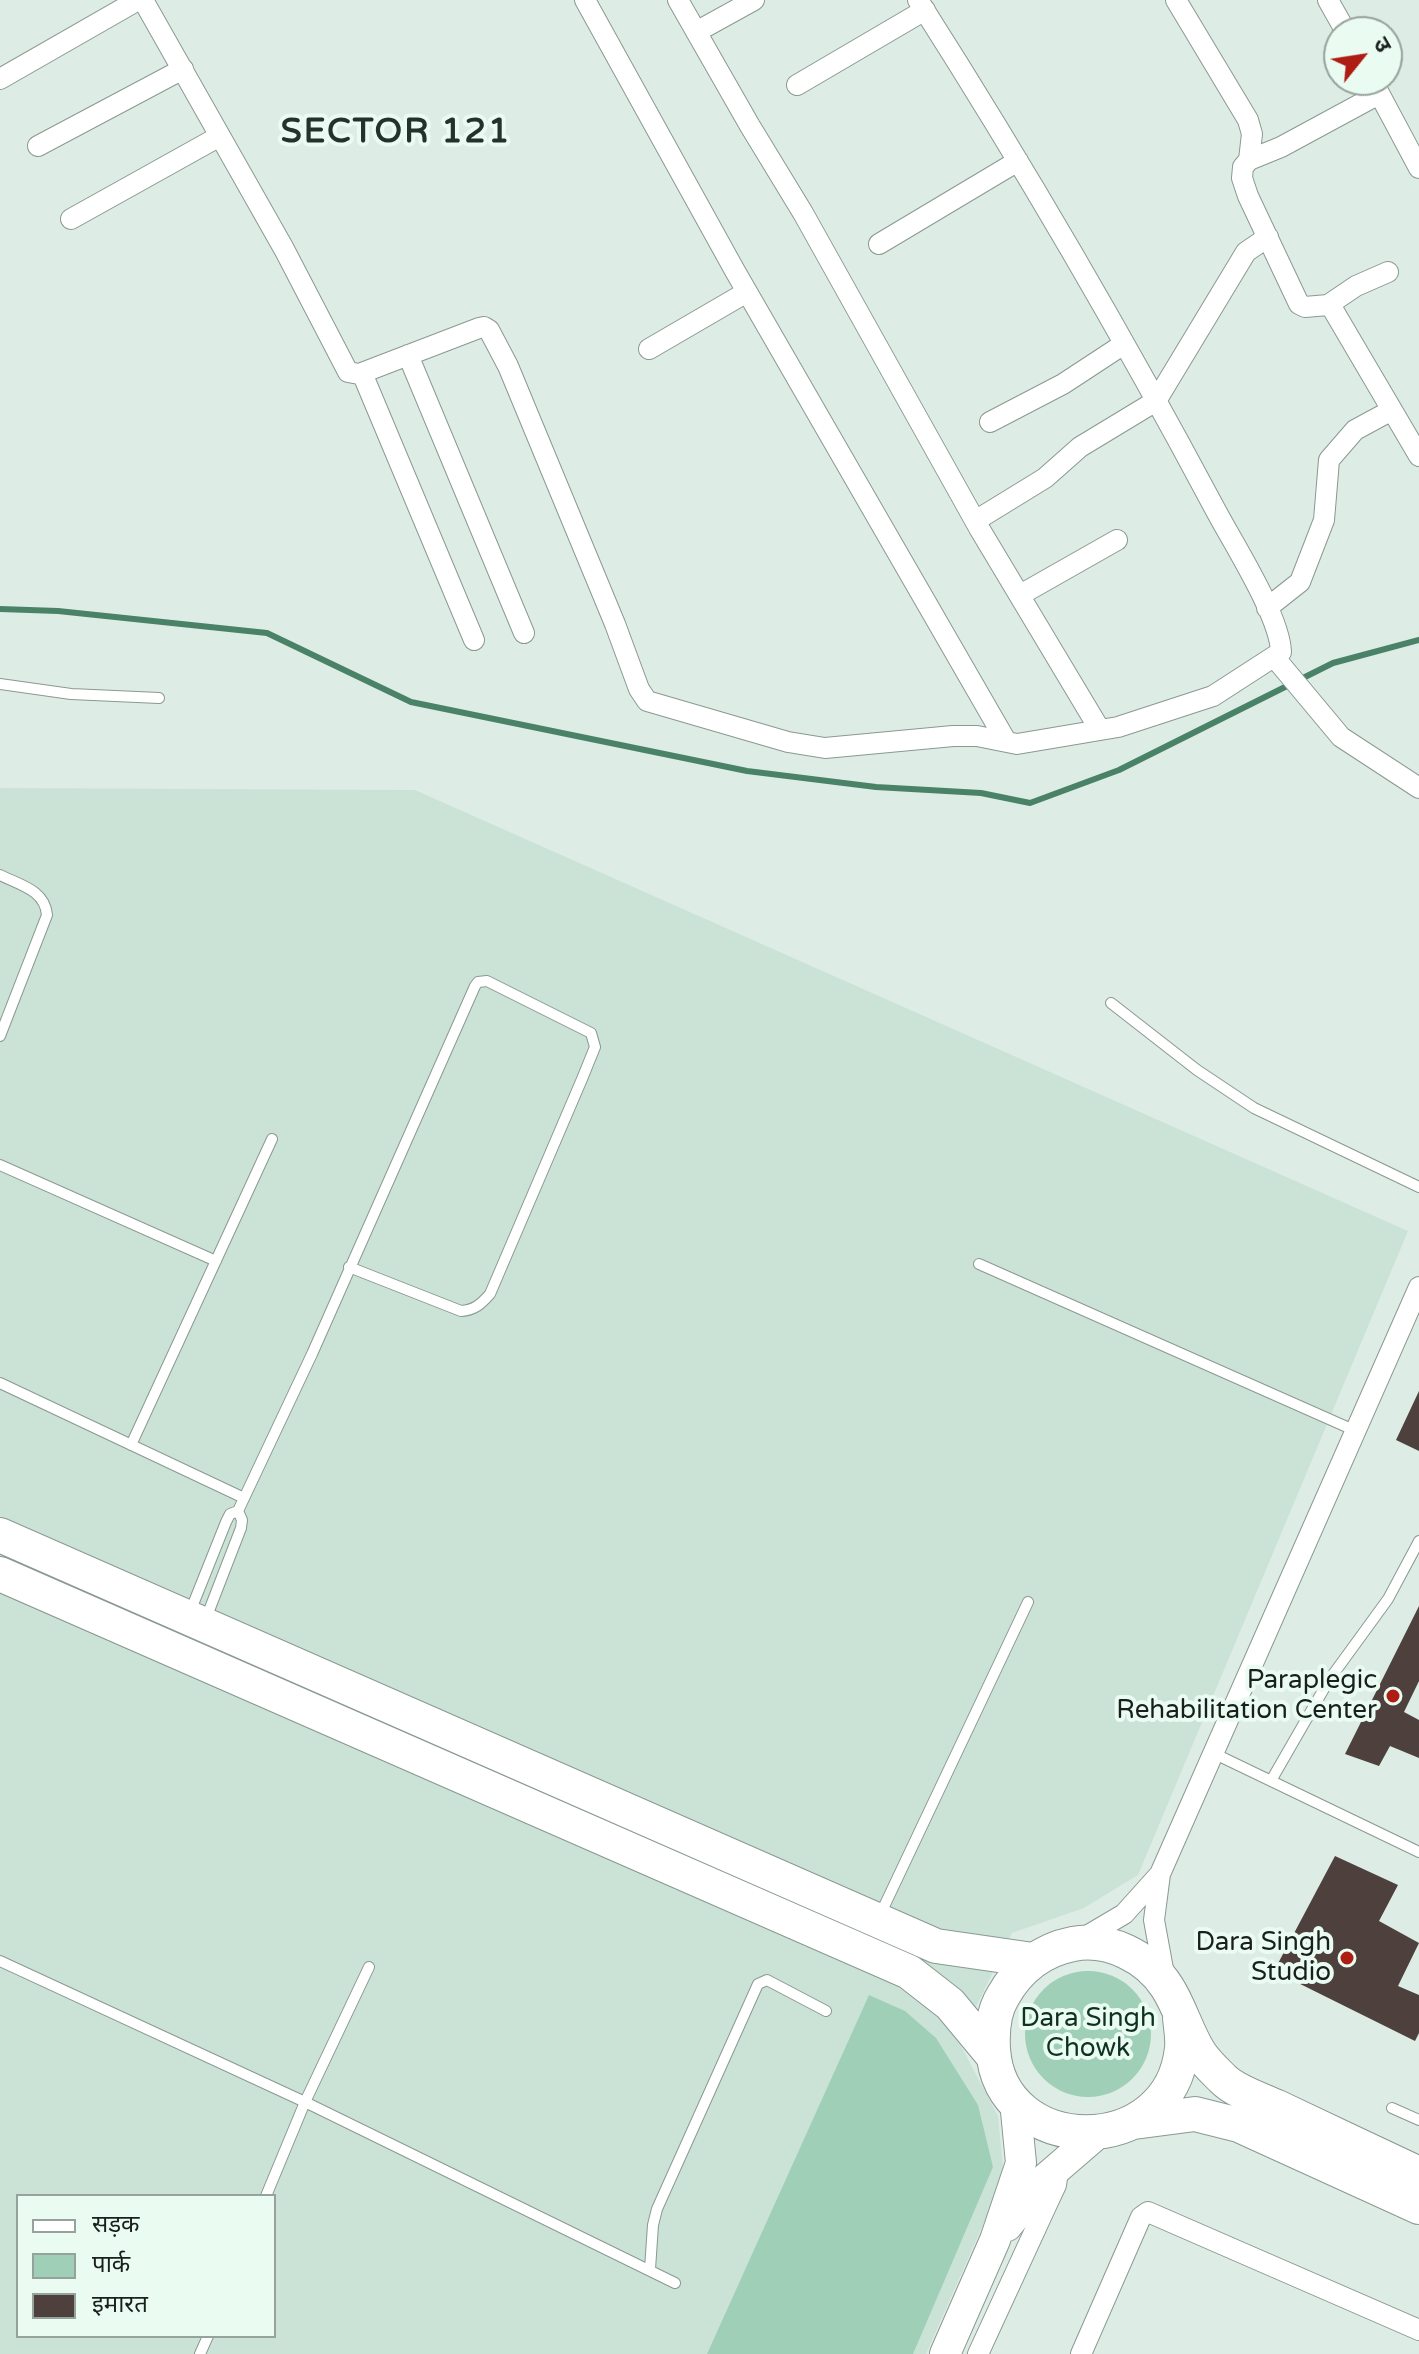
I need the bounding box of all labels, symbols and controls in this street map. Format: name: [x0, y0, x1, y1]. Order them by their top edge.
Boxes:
north arrow: [1323, 16, 1403, 96]
text: उ: [1368, 33, 1397, 57]
district label: SECTOR 121: [281, 113, 511, 153]
place label: Paraplegic Rehabilitation Center: [1116, 1665, 1377, 1726]
marker: Paraplegic Rehabilitation Center: [1384, 1687, 1402, 1705]
place label: Dara Singh Studio: [1195, 1927, 1331, 1988]
marker: Dara Singh Studio: [1338, 1949, 1356, 1967]
park label: Dara Singh Chowk: [1020, 2003, 1156, 2064]
legend: [16, 2194, 276, 2338]
text: सड़क: [92, 2210, 140, 2239]
text: पार्क: [92, 2250, 130, 2279]
text: इमारत: [92, 2290, 148, 2319]

